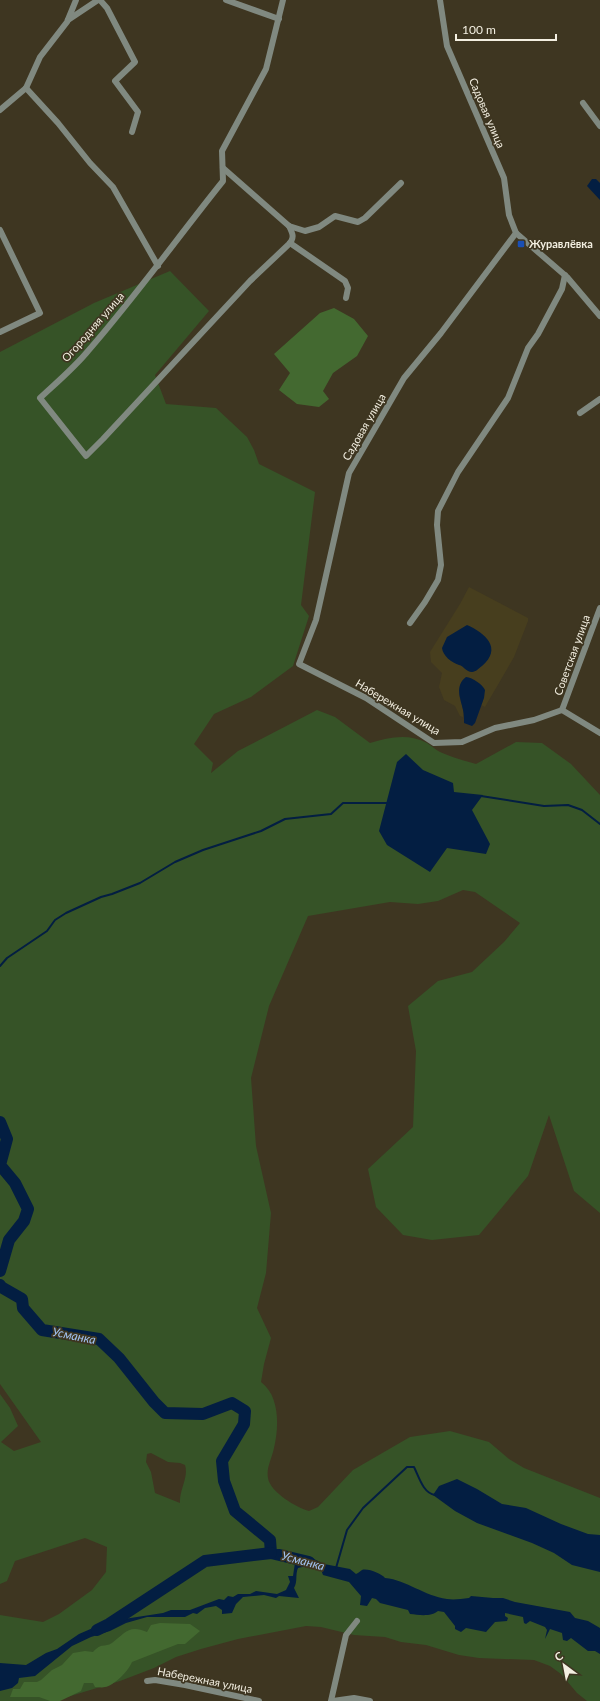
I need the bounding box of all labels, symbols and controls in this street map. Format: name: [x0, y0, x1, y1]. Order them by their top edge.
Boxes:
scale bar: [456, 16, 556, 42]
text: 100 m: [462, 22, 496, 37]
street label: Садовая улица: [467, 76, 508, 150]
place label: Журавлёвка: [529, 237, 593, 250]
marker: Журавлёвка: [516, 239, 526, 249]
street label: Огородняя улица: [59, 289, 126, 364]
street label: Садовая улица: [339, 391, 388, 462]
street label: Советская улица: [551, 613, 592, 697]
street label: Набережная улица: [354, 676, 443, 737]
water label: Усманка: [51, 1324, 97, 1347]
water label: Усманка: [280, 1548, 326, 1573]
north arrow: [544, 1645, 584, 1685]
text: С: [552, 1648, 566, 1664]
street label: Набережная улица: [156, 1664, 254, 1695]

